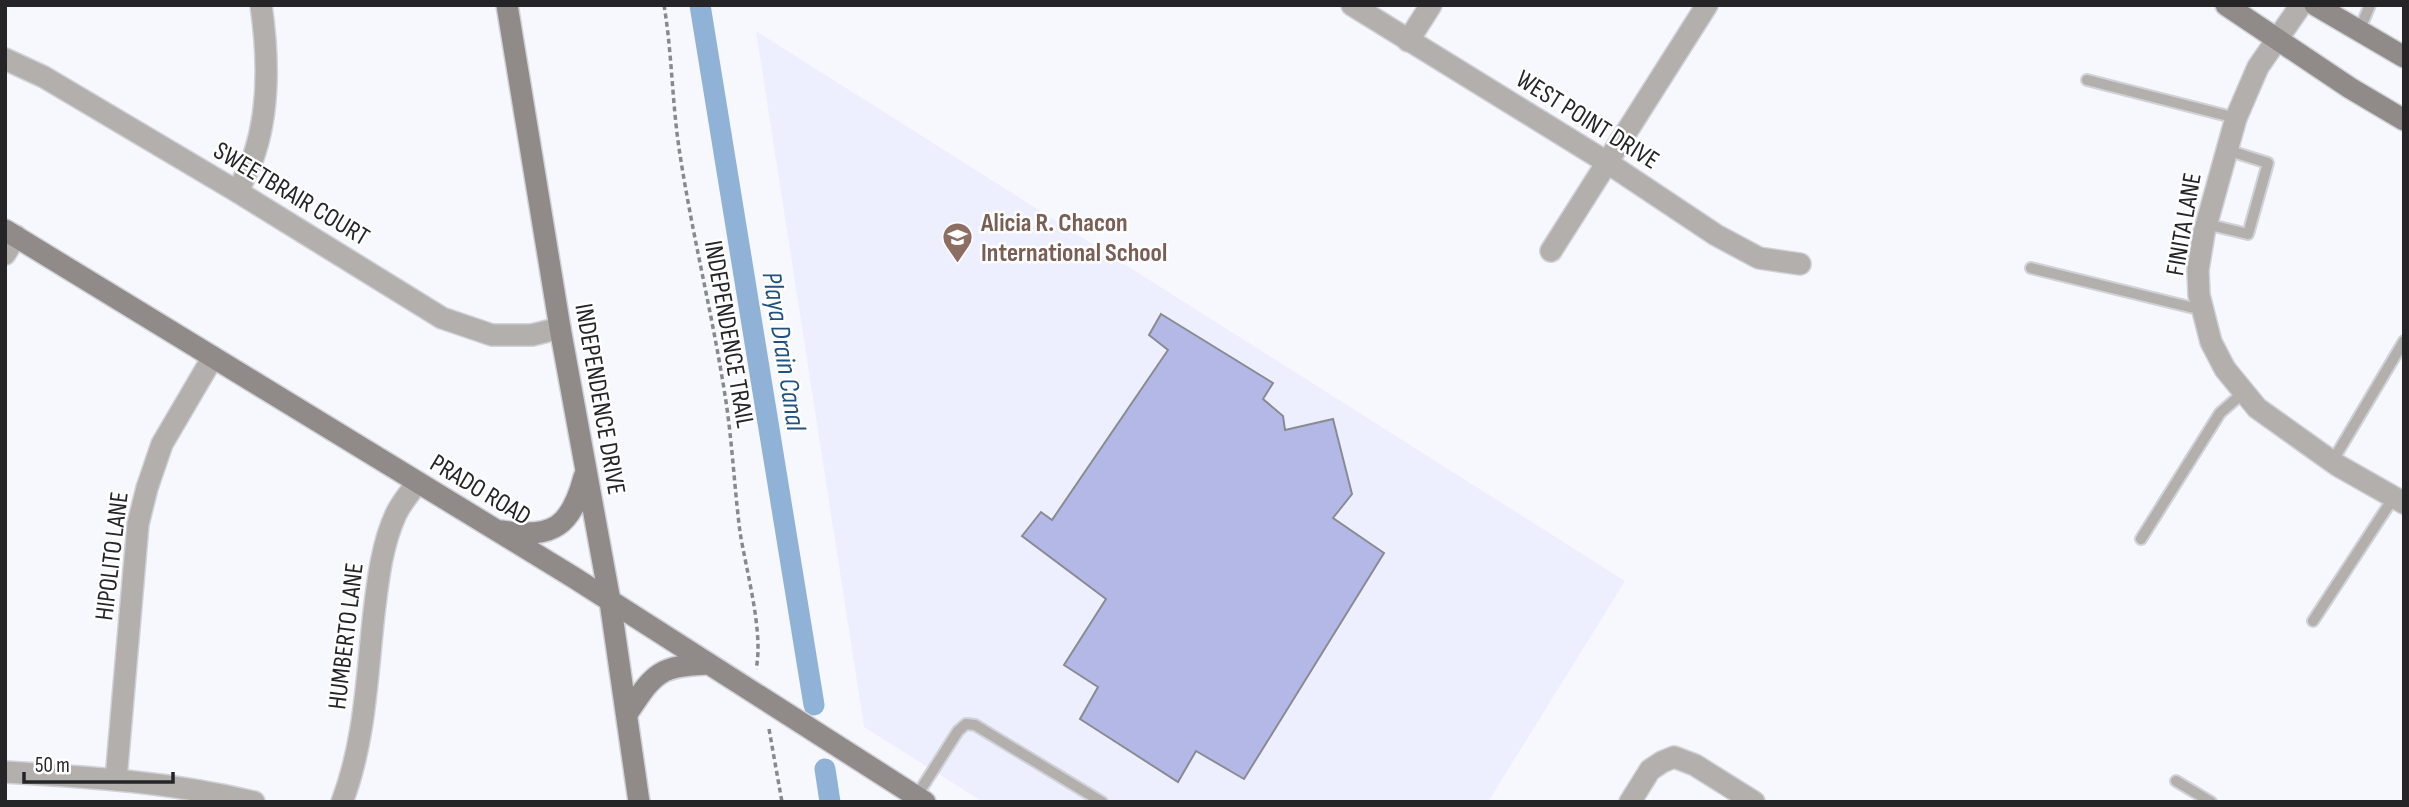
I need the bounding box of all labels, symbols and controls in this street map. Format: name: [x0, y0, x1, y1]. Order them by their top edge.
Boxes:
street label: WEST POINT DRIVE: [1510, 64, 1664, 177]
street label: SWEETBRAIR COURT: [208, 136, 375, 253]
street label: FINITA LANE: [2160, 170, 2209, 278]
place label: Alicia R. Chacon International School: [980, 208, 1167, 269]
school or university icon: Alicia R. Chacon International School: [941, 220, 975, 264]
street label: INDEPENDENCE TRAIL: [697, 238, 760, 431]
water label: Playa Drain Canal: [755, 270, 812, 434]
street label: INDEPENDENCE DRIVE: [567, 301, 632, 497]
street label: PRADO ROAD: [424, 448, 536, 532]
street label: HIPOLITO LANE: [89, 490, 136, 622]
street label: HUMBERTO LANE: [322, 561, 371, 711]
scale bar: [24, 740, 173, 784]
text: 50 m: [35, 753, 70, 778]

